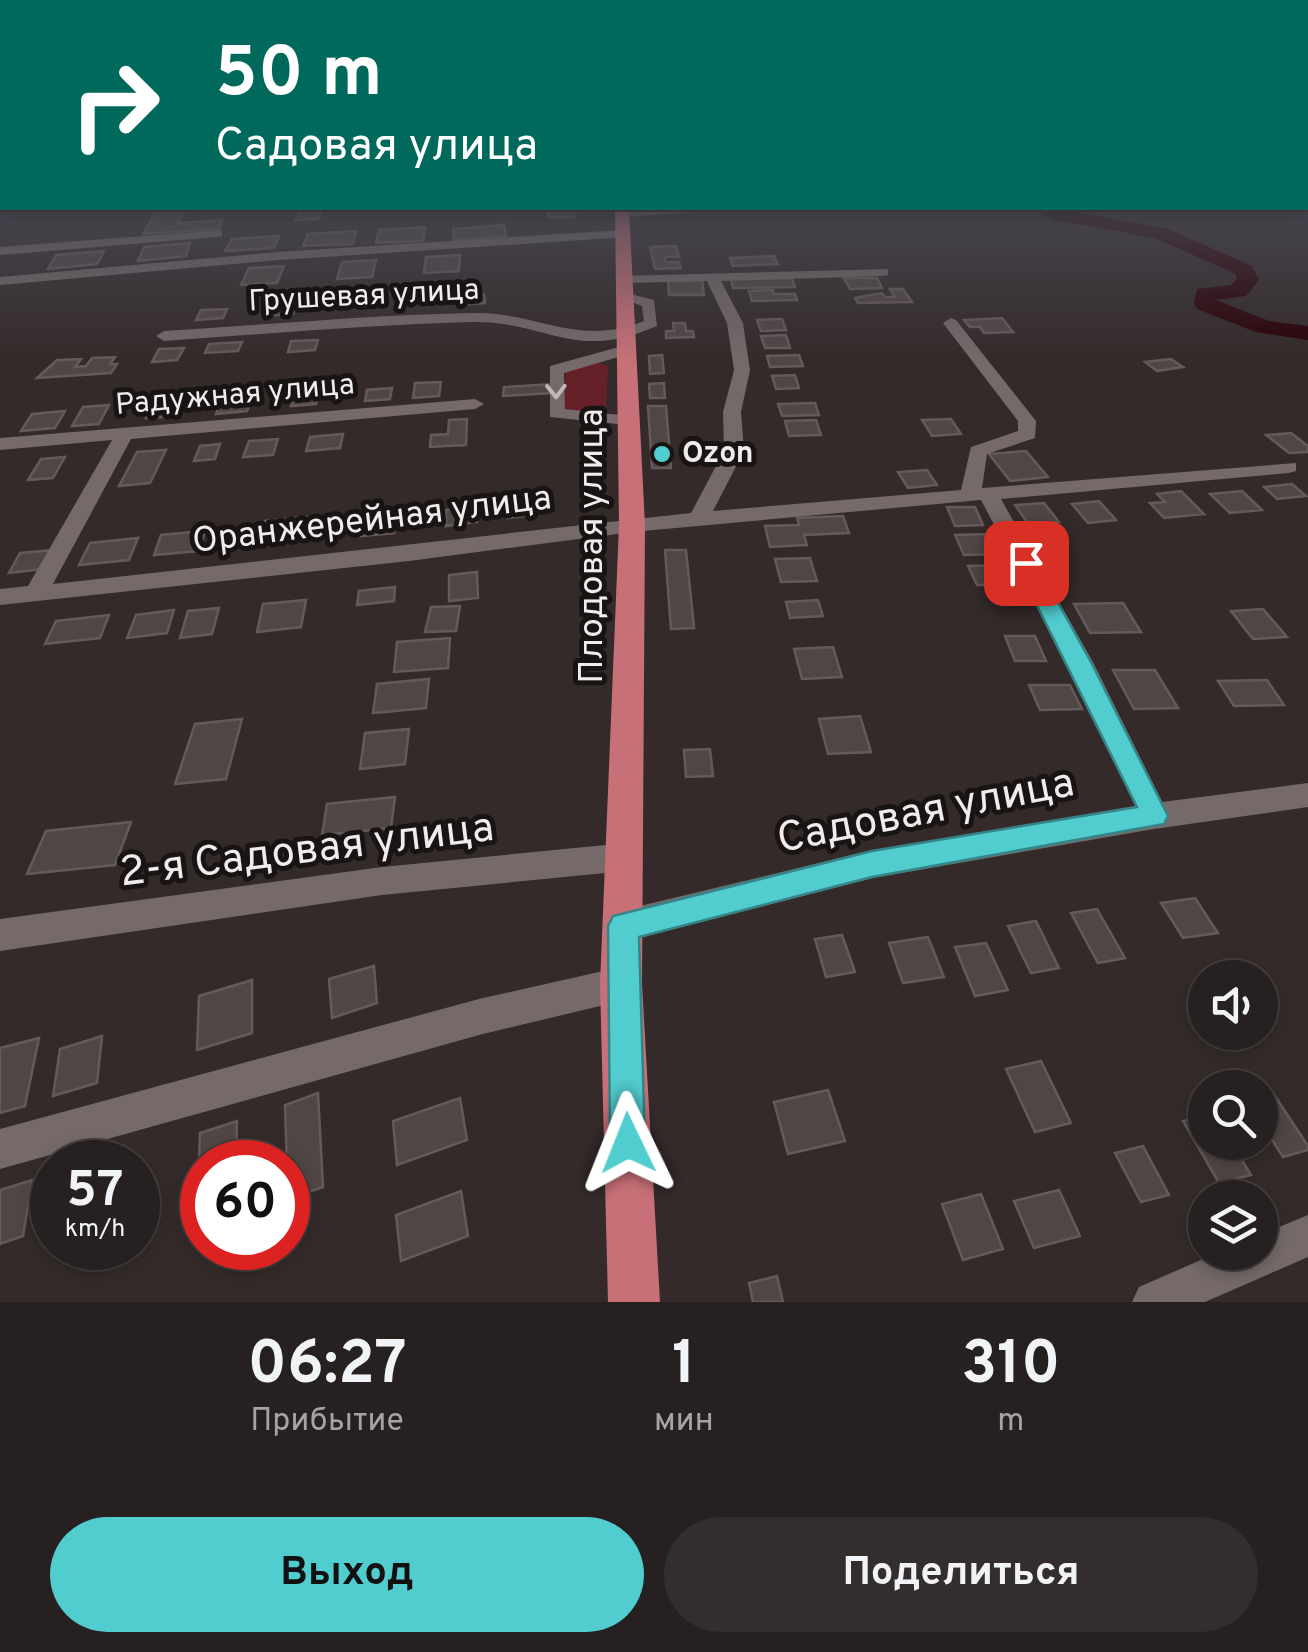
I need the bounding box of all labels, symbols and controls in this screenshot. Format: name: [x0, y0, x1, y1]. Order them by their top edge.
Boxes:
text: 50 m: [215, 32, 382, 121]
icon: right: [50, 40, 180, 170]
text: Садовая улица: [215, 119, 538, 176]
street label: Грушевая улица: [248, 272, 480, 322]
street label: Радужная улица: [114, 367, 356, 425]
one-way arrow: [545, 384, 567, 400]
street label: Плодовая улица: [571, 408, 615, 684]
place label: Ozon: [682, 436, 754, 473]
marker: Ozon: [651, 443, 673, 465]
street label: Оранжерейная улица: [190, 477, 554, 565]
pin: [984, 521, 1069, 606]
icon: arrive: [999, 536, 1054, 591]
street label: Садовая улица: [773, 758, 1079, 868]
street label: 2-я Садовая улица: [117, 803, 497, 901]
map controls: [1188, 960, 1278, 1270]
button: sound: [1188, 960, 1278, 1050]
button: search: [1188, 1070, 1278, 1160]
position arrow: [576, 1091, 680, 1195]
speed limit sign: 60: [180, 1140, 310, 1270]
text: 57: [66, 1161, 124, 1224]
button: layers: [1188, 1180, 1278, 1270]
text: km/h: [65, 1214, 125, 1246]
text: 06:27: [247, 1329, 407, 1405]
text: 1: [672, 1329, 696, 1405]
text: 310: [961, 1329, 1061, 1405]
text: Прибытие: [250, 1402, 404, 1442]
text: мин: [654, 1402, 714, 1442]
text: m: [997, 1402, 1024, 1442]
button: Выход: [50, 1517, 644, 1632]
button: Поделиться: [664, 1517, 1258, 1632]

